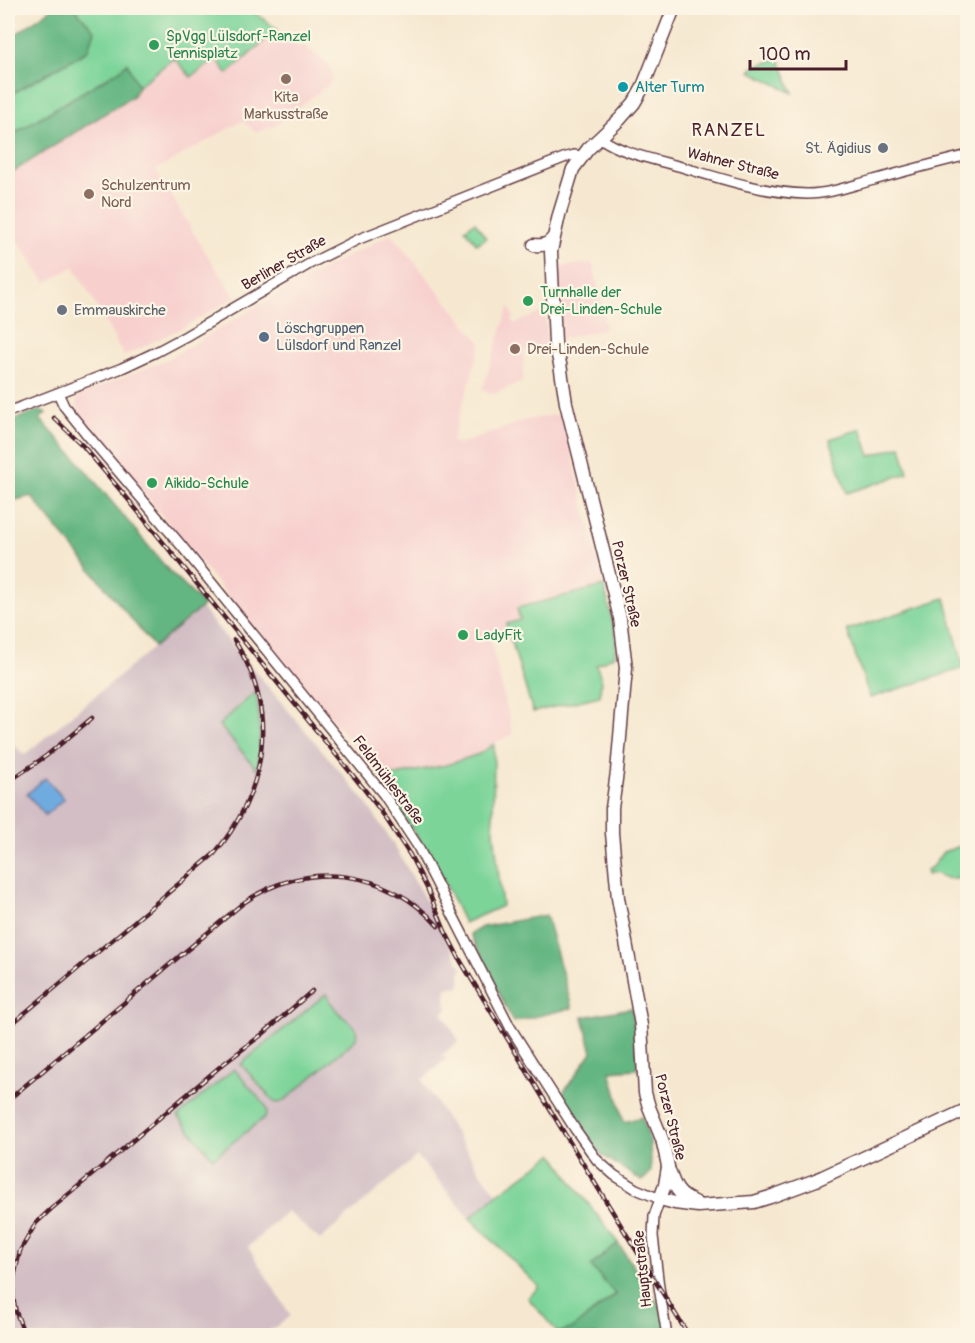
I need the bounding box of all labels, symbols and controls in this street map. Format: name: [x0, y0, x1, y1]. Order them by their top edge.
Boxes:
place label: SpVgg Lülsdorf-Ranzel Tennisplatz: [166, 27, 311, 63]
scale bar: [750, 33, 846, 71]
marker: SpVgg Lülsdorf-Ranzel Tennisplatz: [147, 38, 161, 52]
text: 100 m: [759, 43, 811, 66]
marker: Kita Markusstraße: [279, 72, 293, 86]
place label: Alter Turm: [635, 78, 704, 97]
marker: Alter Turm: [616, 80, 630, 94]
place label: Kita Markusstraße: [244, 88, 329, 124]
district label: RANZEL: [691, 119, 767, 142]
place label: St. Ägidius: [805, 139, 871, 158]
marker: St. Ägidius: [876, 141, 890, 155]
street label: Wahner Straße: [685, 143, 781, 185]
place label: Schulzentrum Nord: [101, 176, 191, 212]
marker: Schulzentrum Nord: [82, 187, 96, 201]
street label: Berliner Straße: [238, 231, 330, 295]
place label: Turnhalle der Drei-Linden-Schule: [540, 283, 662, 319]
marker: Turnhalle der Drei-Linden-Schule: [521, 294, 535, 308]
place label: Emmauskirche: [74, 301, 166, 320]
marker: Emmauskirche: [55, 303, 69, 317]
place label: Löschgruppen Lülsdorf und Ranzel: [276, 319, 401, 355]
marker: Löschgruppen Lülsdorf und Ranzel: [257, 330, 271, 344]
place label: Drei-Linden-Schule: [527, 340, 649, 359]
marker: Drei-Linden-Schule: [508, 342, 522, 356]
place label: Aikido-Schule: [164, 474, 249, 493]
marker: Aikido-Schule: [145, 476, 159, 490]
street label: Porzer Straße: [607, 539, 645, 630]
place label: LadyFit: [475, 626, 523, 645]
marker: LadyFit: [456, 628, 470, 642]
street label: Feldmühlestraße: [348, 732, 428, 829]
street label: Porzer Straße: [650, 1072, 690, 1163]
street label: Hauptstraße: [629, 1229, 656, 1309]

